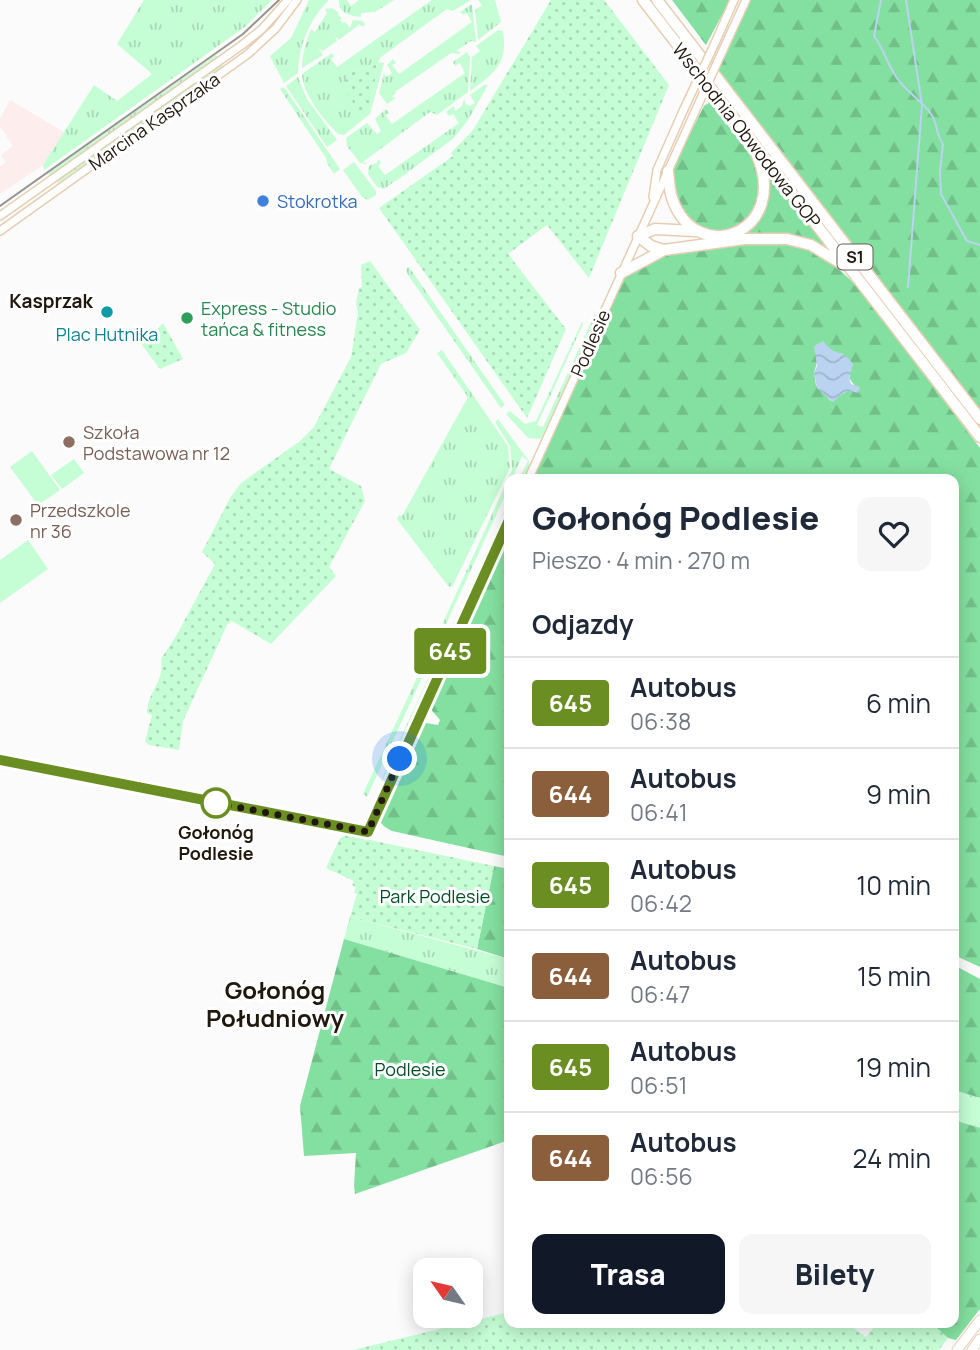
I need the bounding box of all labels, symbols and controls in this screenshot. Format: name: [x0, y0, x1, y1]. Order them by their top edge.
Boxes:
street label: Wschodnia Obwodowa GOP: [667, 38, 827, 232]
street label: Marcina Kasprzaka: [84, 67, 224, 175]
place label: Stokrotka: [277, 189, 358, 213]
marker: Stokrotka: [255, 193, 271, 209]
road number: S1: [838, 244, 872, 270]
district label: Kasprzak: [9, 288, 94, 314]
place label: Express - Studio tańca & fitness: [201, 296, 336, 341]
marker: Plac Hutnika: [99, 304, 115, 320]
street label: Podlesie: [565, 306, 615, 380]
marker: Express - Studio tańca & fitness: [179, 310, 195, 326]
place label: Plac Hutnika: [56, 322, 158, 346]
place label: Szkoła Podstawowa nr 12: [83, 420, 230, 465]
marker: Szkoła Podstawowa nr 12: [61, 434, 77, 450]
text: Gołonóg Podlesie: [532, 495, 819, 540]
button: heart: [857, 497, 931, 571]
place label: Przedszkole nr 36: [30, 498, 130, 543]
marker: Przedszkole nr 36: [8, 512, 24, 528]
text: Pieszo · 4 min · 270 m: [532, 544, 750, 576]
text: Odjazdy: [532, 606, 633, 642]
line badge: 645: [410, 628, 490, 674]
text: 645: [428, 634, 472, 667]
text: Autobus: [630, 669, 737, 705]
text: 6 min: [866, 685, 931, 721]
text: 645: [549, 686, 592, 719]
text: 06:38: [630, 705, 691, 737]
your location: [382, 741, 417, 776]
text: Autobus: [630, 760, 737, 796]
text: 9 min: [866, 776, 931, 812]
text: 644: [549, 777, 592, 810]
marker: Gołonóg Podlesie: [201, 788, 231, 818]
text: 06:41: [630, 796, 688, 828]
place label: Gołonóg Podlesie: [178, 820, 254, 865]
text: Autobus: [630, 851, 737, 887]
text: 10 min: [856, 867, 931, 903]
text: 645: [549, 868, 592, 901]
park label: Park Podlesie: [380, 884, 490, 908]
text: 06:42: [630, 887, 692, 919]
text: Autobus: [630, 942, 737, 978]
text: 15 min: [857, 958, 931, 994]
text: 644: [549, 959, 592, 992]
district label: Gołonóg Południowy: [206, 973, 345, 1034]
text: 06:47: [630, 978, 690, 1010]
text: Autobus: [630, 1033, 737, 1069]
text: 19 min: [856, 1049, 931, 1085]
text: 645: [549, 1050, 592, 1083]
park label: Podlesie: [374, 1057, 446, 1081]
text: 06:51: [630, 1069, 687, 1101]
text: Autobus: [630, 1124, 737, 1160]
text: 24 min: [853, 1140, 931, 1176]
text: 644: [549, 1141, 592, 1174]
text: 06:56: [630, 1160, 693, 1192]
button: Trasa: [532, 1234, 725, 1314]
button: Bilety: [739, 1234, 931, 1314]
north arrow: [413, 1258, 483, 1328]
map controls: [413, 1258, 483, 1328]

